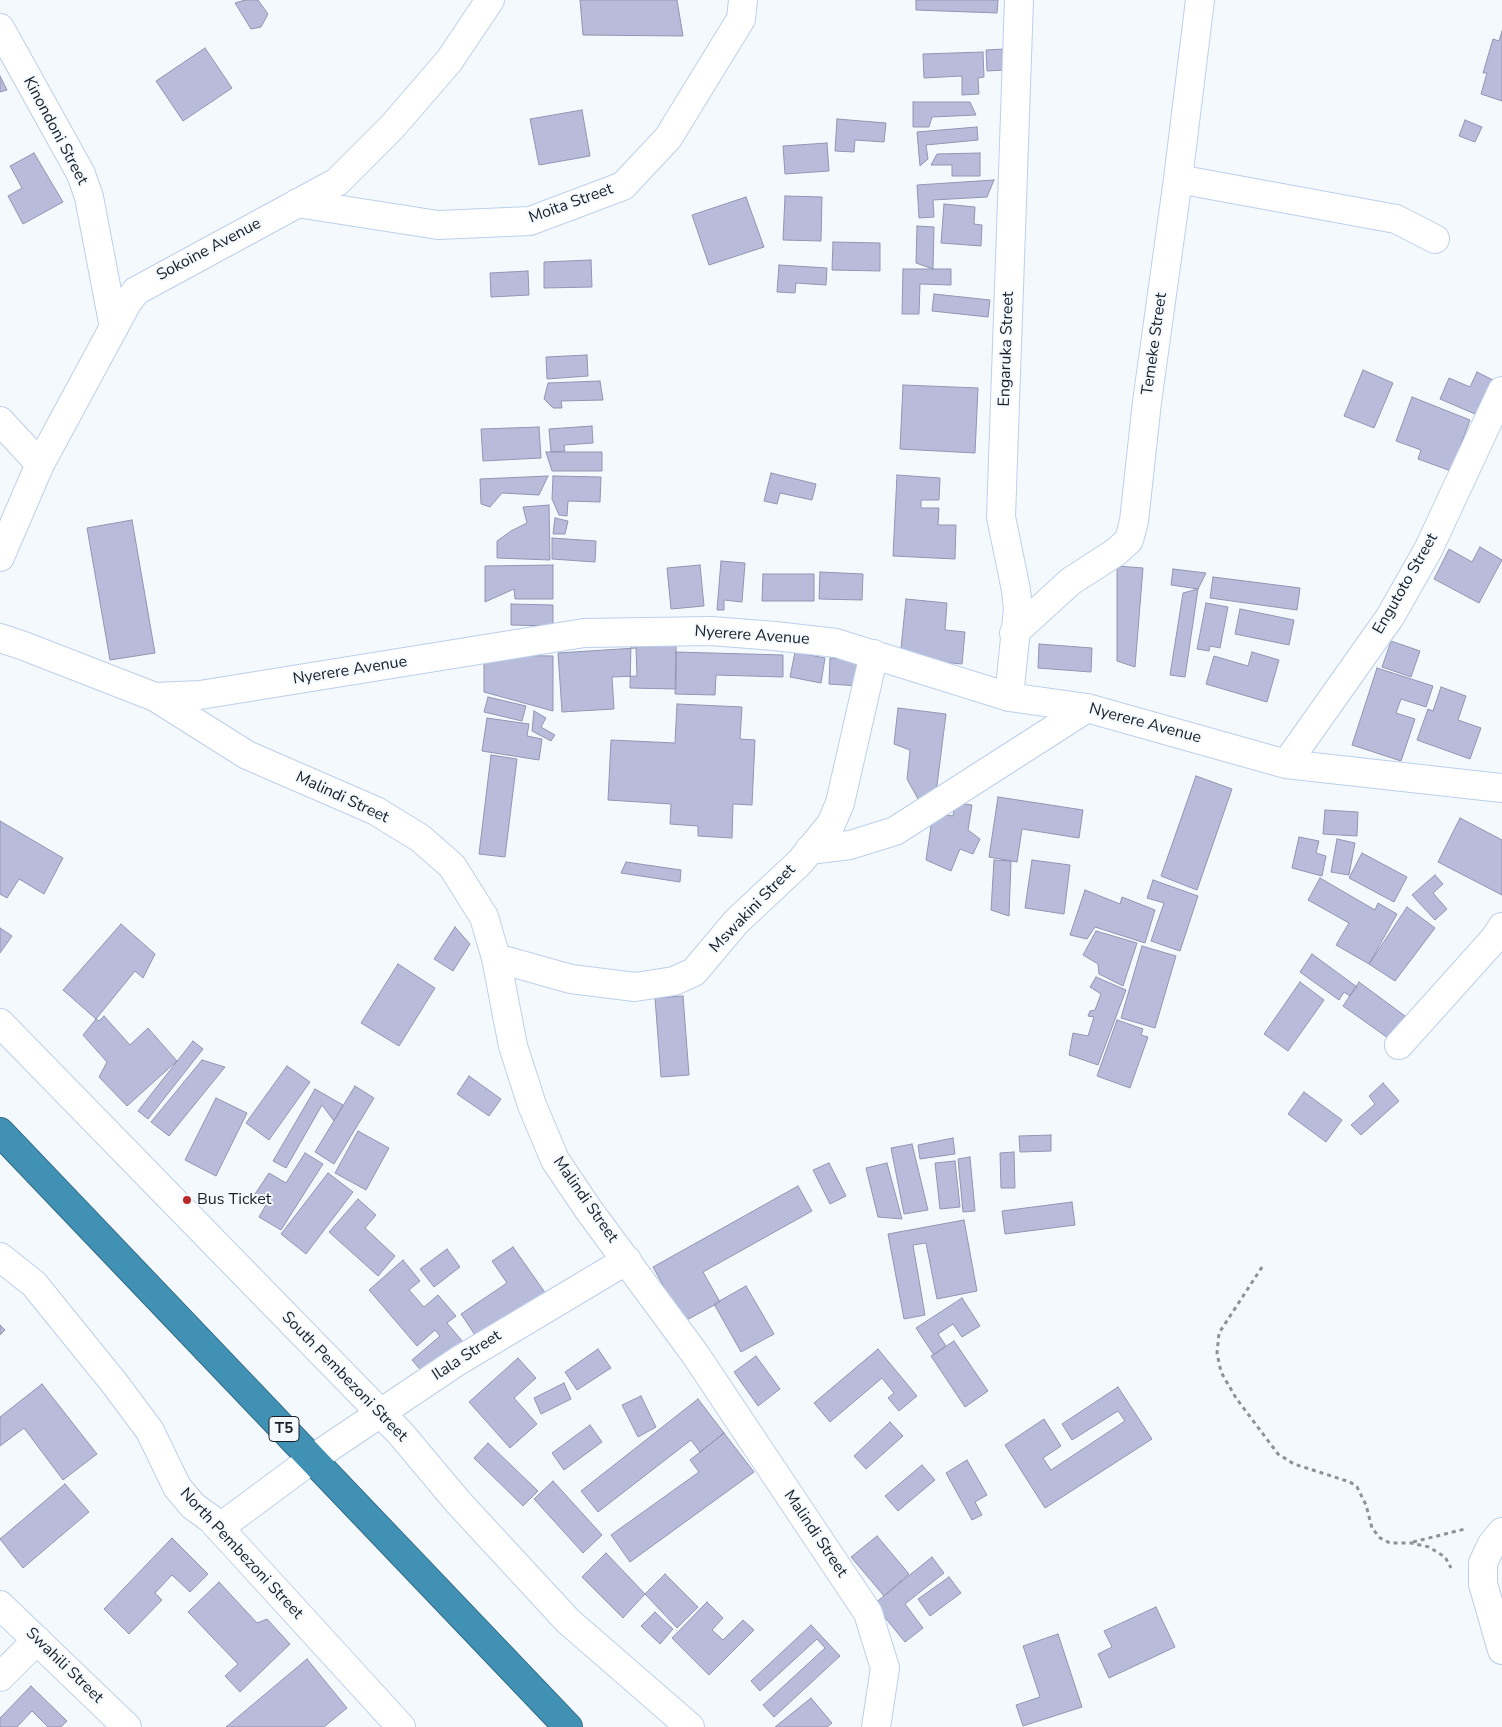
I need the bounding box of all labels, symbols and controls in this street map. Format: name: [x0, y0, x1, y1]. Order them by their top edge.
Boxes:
street label: Kinondoni Street: [18, 74, 92, 188]
street label: Moita Street: [526, 180, 616, 228]
street label: Sokoine Avenue: [154, 214, 264, 286]
street label: Engaruka Street: [995, 291, 1019, 407]
street label: Temeke Street: [1138, 292, 1172, 396]
street label: Engutoto Street: [1369, 530, 1443, 638]
street label: Nyerere Avenue: [694, 622, 810, 650]
street label: Nyerere Avenue: [292, 652, 408, 690]
street label: Nyerere Avenue: [1087, 700, 1203, 748]
street label: Malindi Street: [292, 768, 392, 828]
street label: Mswakini Street: [706, 861, 800, 957]
street label: Malindi Street: [548, 1153, 622, 1247]
place label: Bus Ticket: [197, 1190, 271, 1210]
marker: Bus Ticket: [181, 1194, 193, 1206]
street label: South Pembezoni Street: [277, 1308, 411, 1446]
street label: Ilala Street: [429, 1327, 505, 1385]
road number: T5: [269, 1416, 299, 1442]
street label: North Pembezoni Street: [175, 1484, 307, 1624]
street label: Malindi Street: [779, 1487, 851, 1581]
street label: Swahili Street: [21, 1624, 107, 1708]

